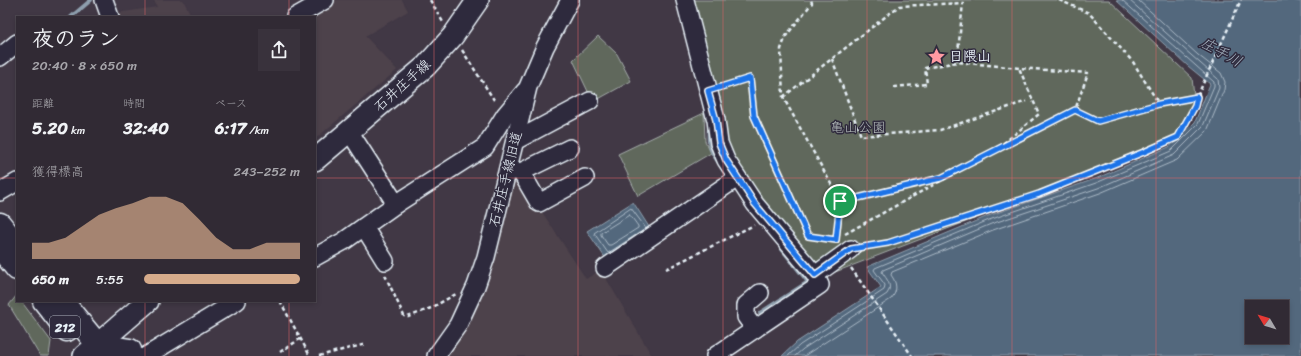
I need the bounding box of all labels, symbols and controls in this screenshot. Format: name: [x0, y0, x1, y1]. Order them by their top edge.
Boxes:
text: 夜のラン: [32, 19, 120, 58]
button: share: [258, 29, 300, 71]
water label: 庄手川: [1195, 30, 1247, 74]
place label: 日隈山: [949, 44, 991, 69]
place icon: 日隈山: [926, 46, 946, 66]
street label: 石井庄手線: [368, 53, 437, 118]
text: 20:40 · 8 × 650 m: [32, 54, 137, 77]
text: 距離: [32, 94, 54, 113]
text: 時間: [123, 94, 145, 113]
text: ペース: [215, 94, 247, 113]
text: 5.20: [32, 113, 68, 143]
text: 32:40: [123, 113, 169, 143]
text: 6:17: [215, 113, 246, 143]
park label: 亀山公園: [830, 115, 886, 140]
text: km: [68, 121, 85, 140]
text: /km: [246, 121, 269, 140]
street label: 石井庄手線旧道: [482, 129, 529, 230]
text: 獲得標高: [32, 160, 84, 183]
text: 243–252 m: [234, 160, 300, 183]
pin: [823, 184, 857, 218]
icon: arrive: [829, 190, 851, 212]
text: 650 m: [32, 268, 69, 291]
text: 5:55: [96, 268, 124, 291]
north arrow: [1245, 300, 1289, 344]
map controls: [1245, 300, 1289, 344]
road number: 212: [50, 316, 80, 338]

